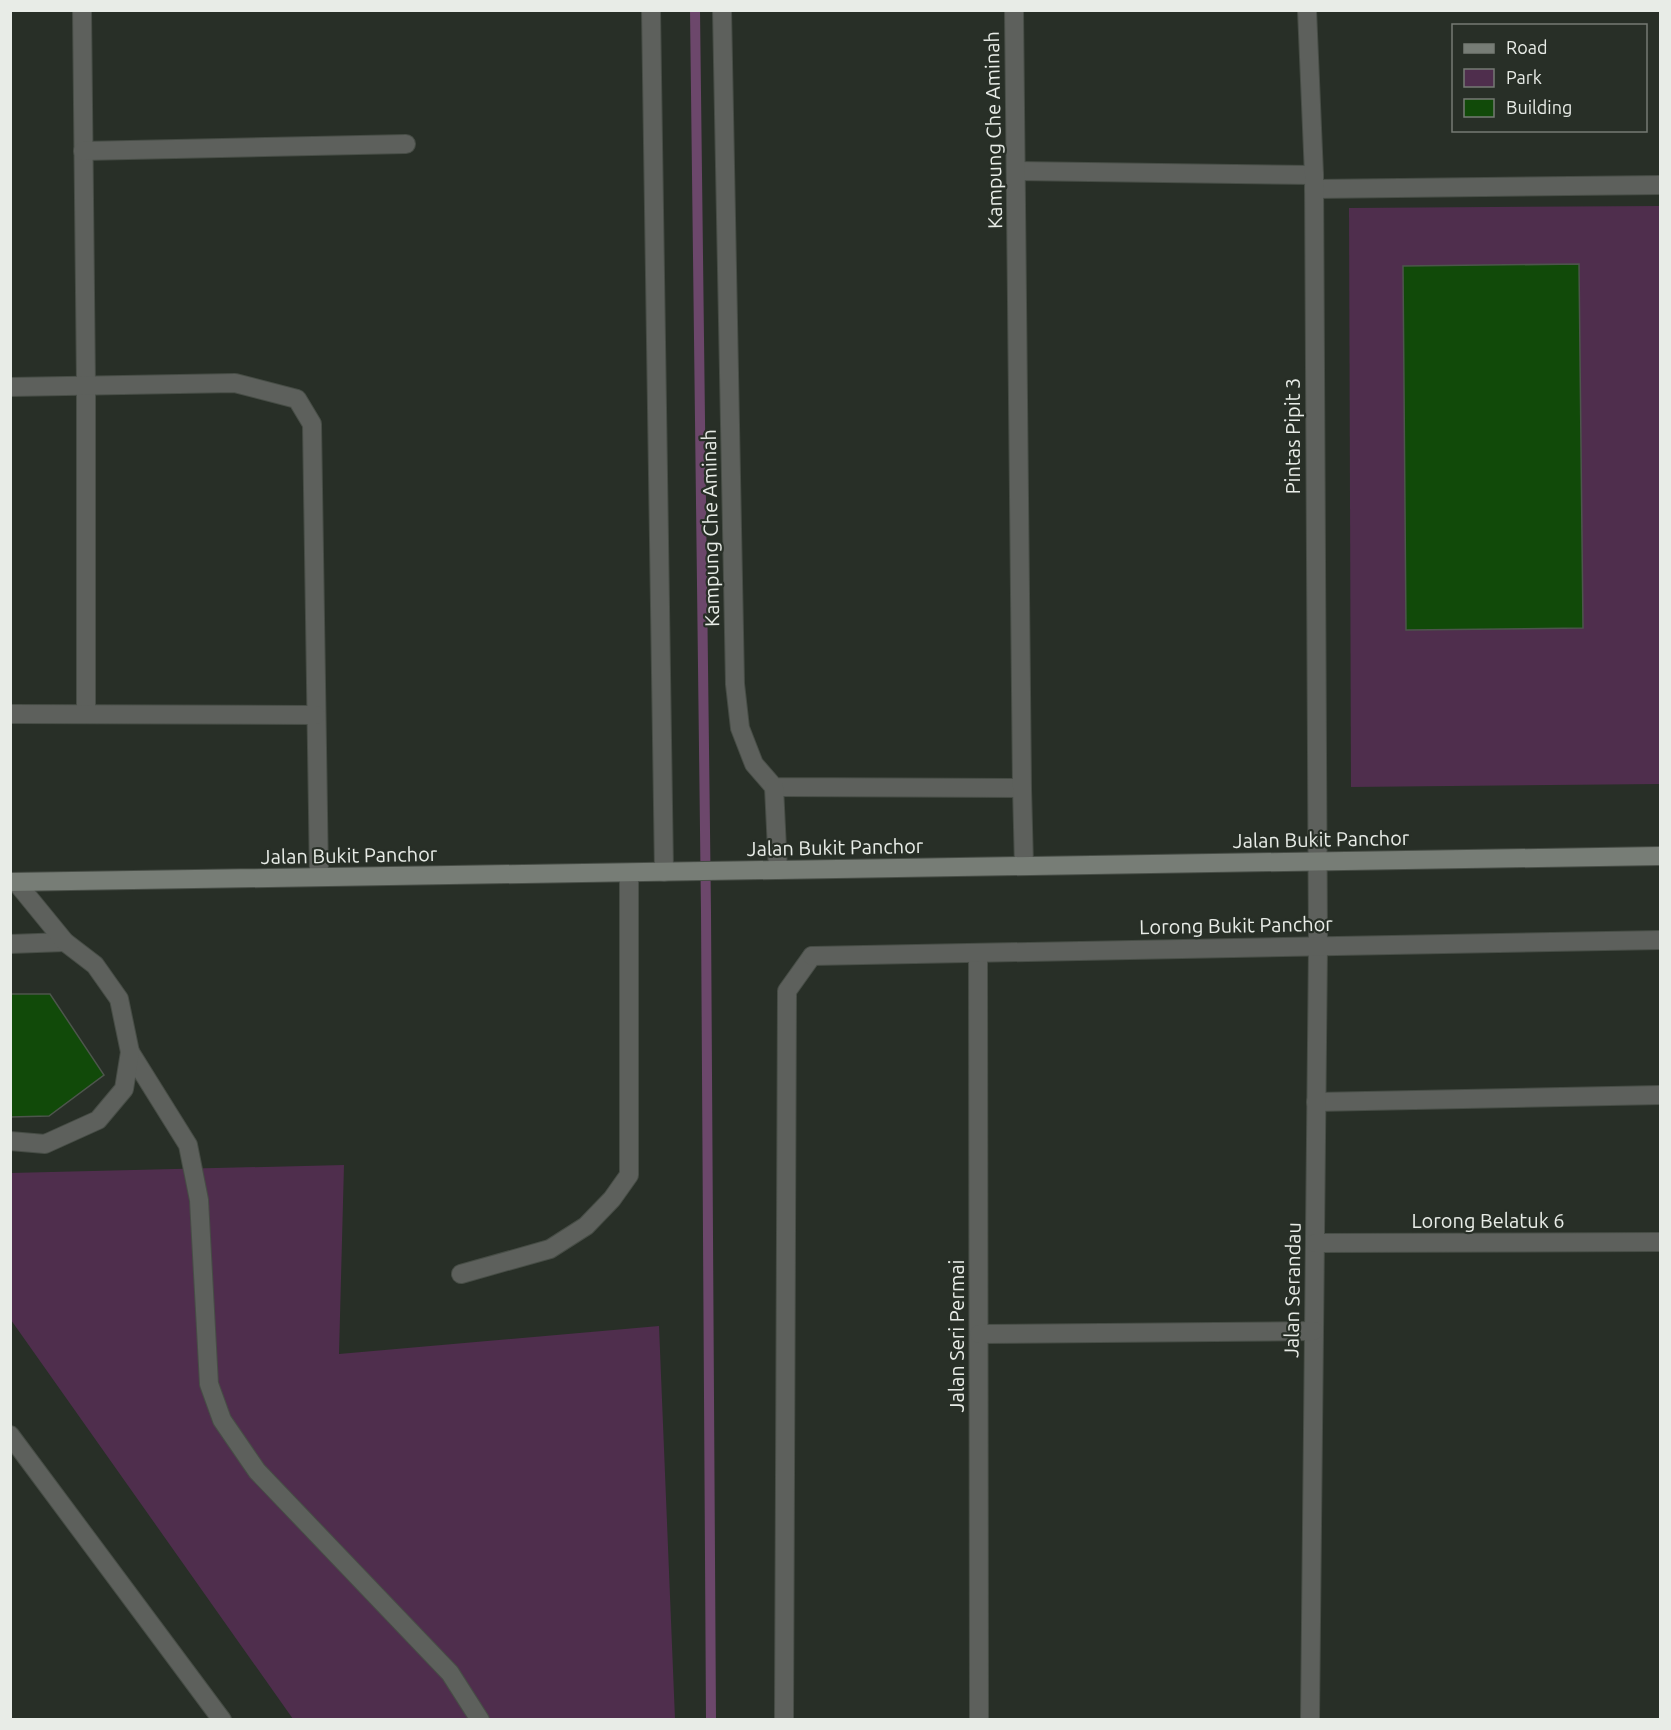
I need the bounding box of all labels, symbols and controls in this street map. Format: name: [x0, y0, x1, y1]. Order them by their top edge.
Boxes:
legend: [1452, 24, 1647, 132]
street label: Kampung Che Aminah: [980, 31, 1006, 229]
text: Road: [1506, 37, 1548, 57]
text: Park: [1506, 67, 1542, 87]
text: Building: [1506, 97, 1572, 117]
street label: Pintas Pipit 3: [1281, 378, 1304, 494]
street label: Kampung Che Aminah: [697, 429, 723, 627]
street label: Jalan Bukit Panchor: [1232, 826, 1410, 852]
street label: Jalan Bukit Panchor: [746, 834, 924, 860]
street label: Jalan Bukit Panchor: [260, 842, 438, 868]
street label: Lorong Bukit Panchor: [1139, 912, 1333, 938]
street label: Lorong Belatuk 6: [1411, 1209, 1565, 1232]
street label: Jalan Serandau: [1279, 1222, 1305, 1358]
street label: Jalan Seri Permai: [945, 1260, 968, 1412]

